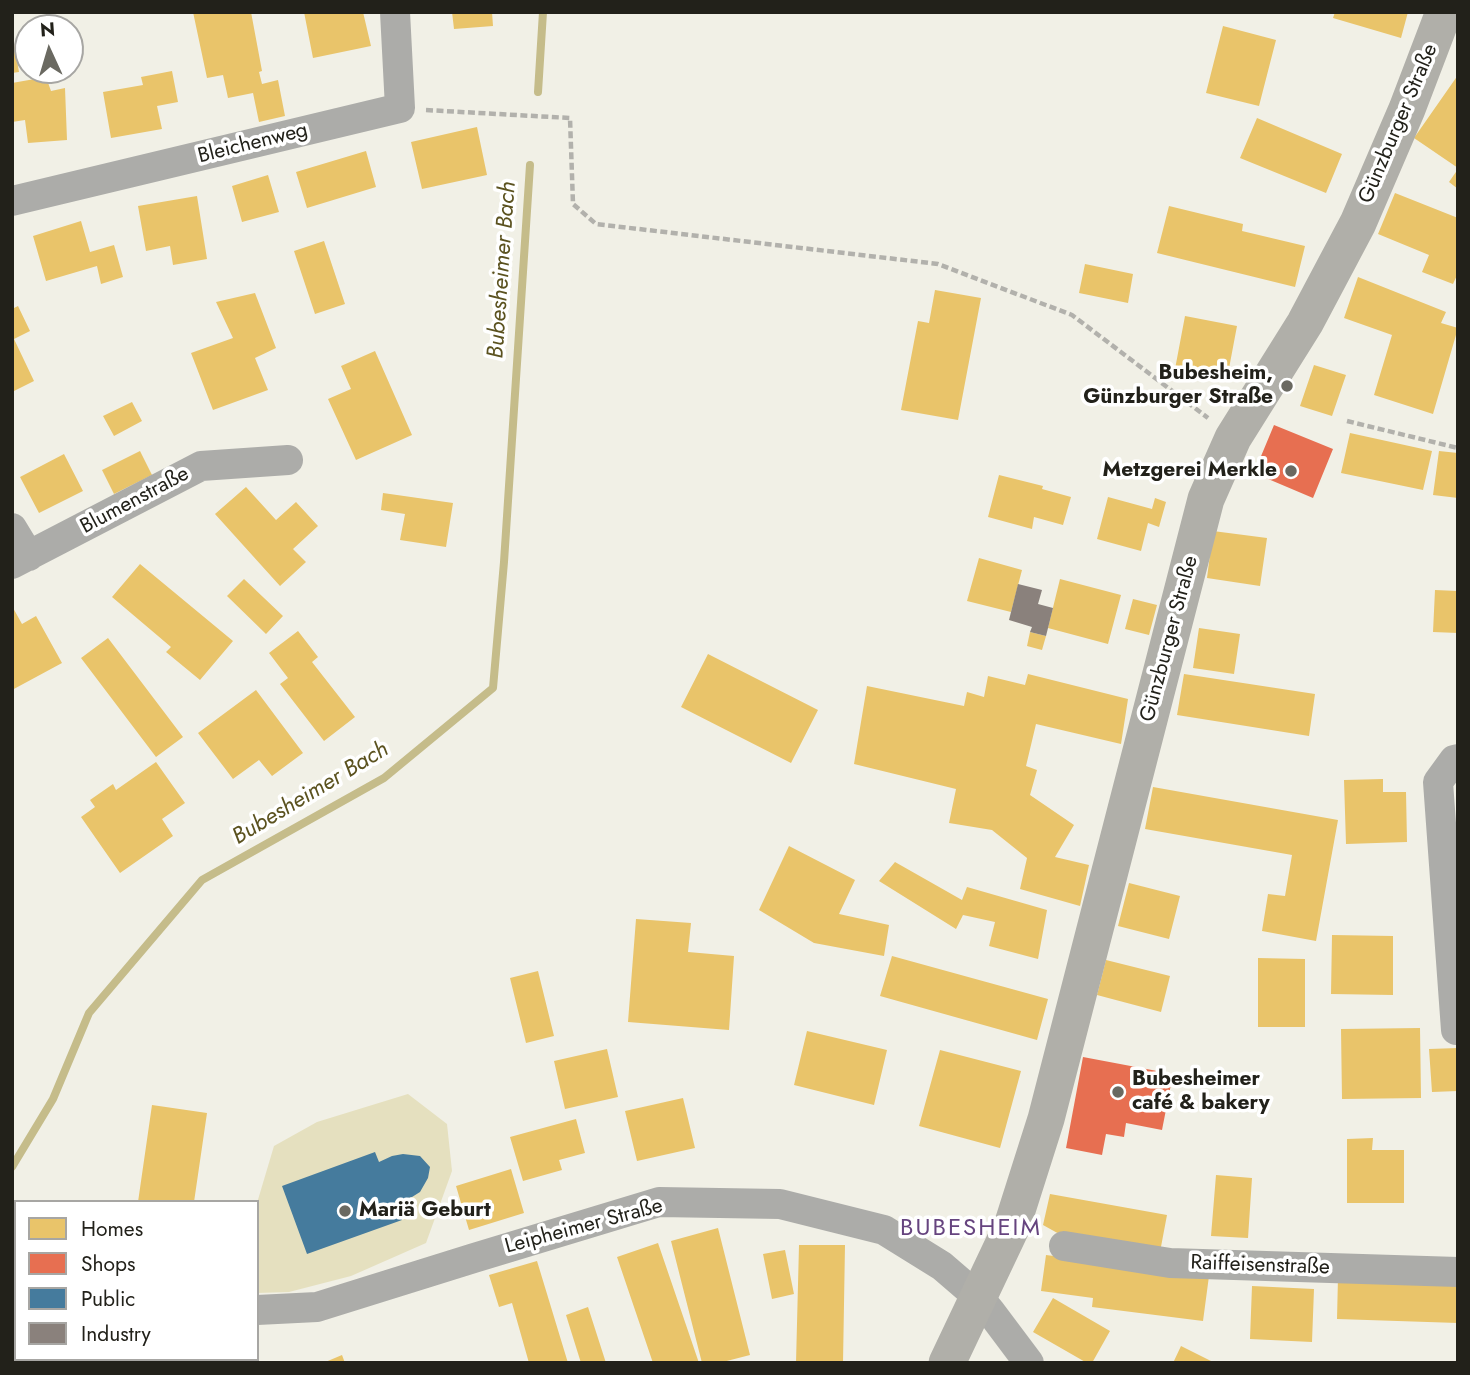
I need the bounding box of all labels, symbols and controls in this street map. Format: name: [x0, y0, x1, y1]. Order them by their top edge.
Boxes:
north arrow: [14, 14, 84, 84]
text: N: [39, 16, 56, 44]
street label: Günzburger Straße: [1354, 41, 1444, 207]
street label: Bleichenweg: [195, 118, 311, 170]
water label: Bubesheimer Bach: [483, 181, 523, 359]
place label: Bubesheim, Günzburger Straße: [1083, 361, 1273, 411]
marker: Bubesheim, Günzburger Straße: [1279, 378, 1295, 394]
place label: Metzgerei Merkle: [1102, 458, 1277, 484]
street label: Blumenstraße: [76, 462, 194, 540]
marker: Metzgerei Merkle: [1283, 463, 1299, 479]
street label: Günzburger Straße: [1136, 553, 1204, 725]
water label: Bubesheimer Bach: [228, 736, 394, 852]
place label: Bubesheimer café & bakery: [1132, 1067, 1270, 1117]
marker: Bubesheimer café & bakery: [1110, 1084, 1126, 1100]
street label: Leipheimer Straße: [502, 1194, 666, 1260]
place label: Mariä Geburt: [359, 1198, 491, 1224]
legend: [14, 1200, 259, 1361]
marker: Mariä Geburt: [337, 1203, 353, 1219]
text: Homes: [81, 1214, 143, 1244]
district label: BUBESHEIM: [901, 1215, 1041, 1243]
text: Shops: [81, 1249, 135, 1279]
street label: Raiffeisenstraße: [1190, 1251, 1330, 1281]
text: Public: [81, 1284, 135, 1314]
text: Industry: [81, 1319, 151, 1349]

